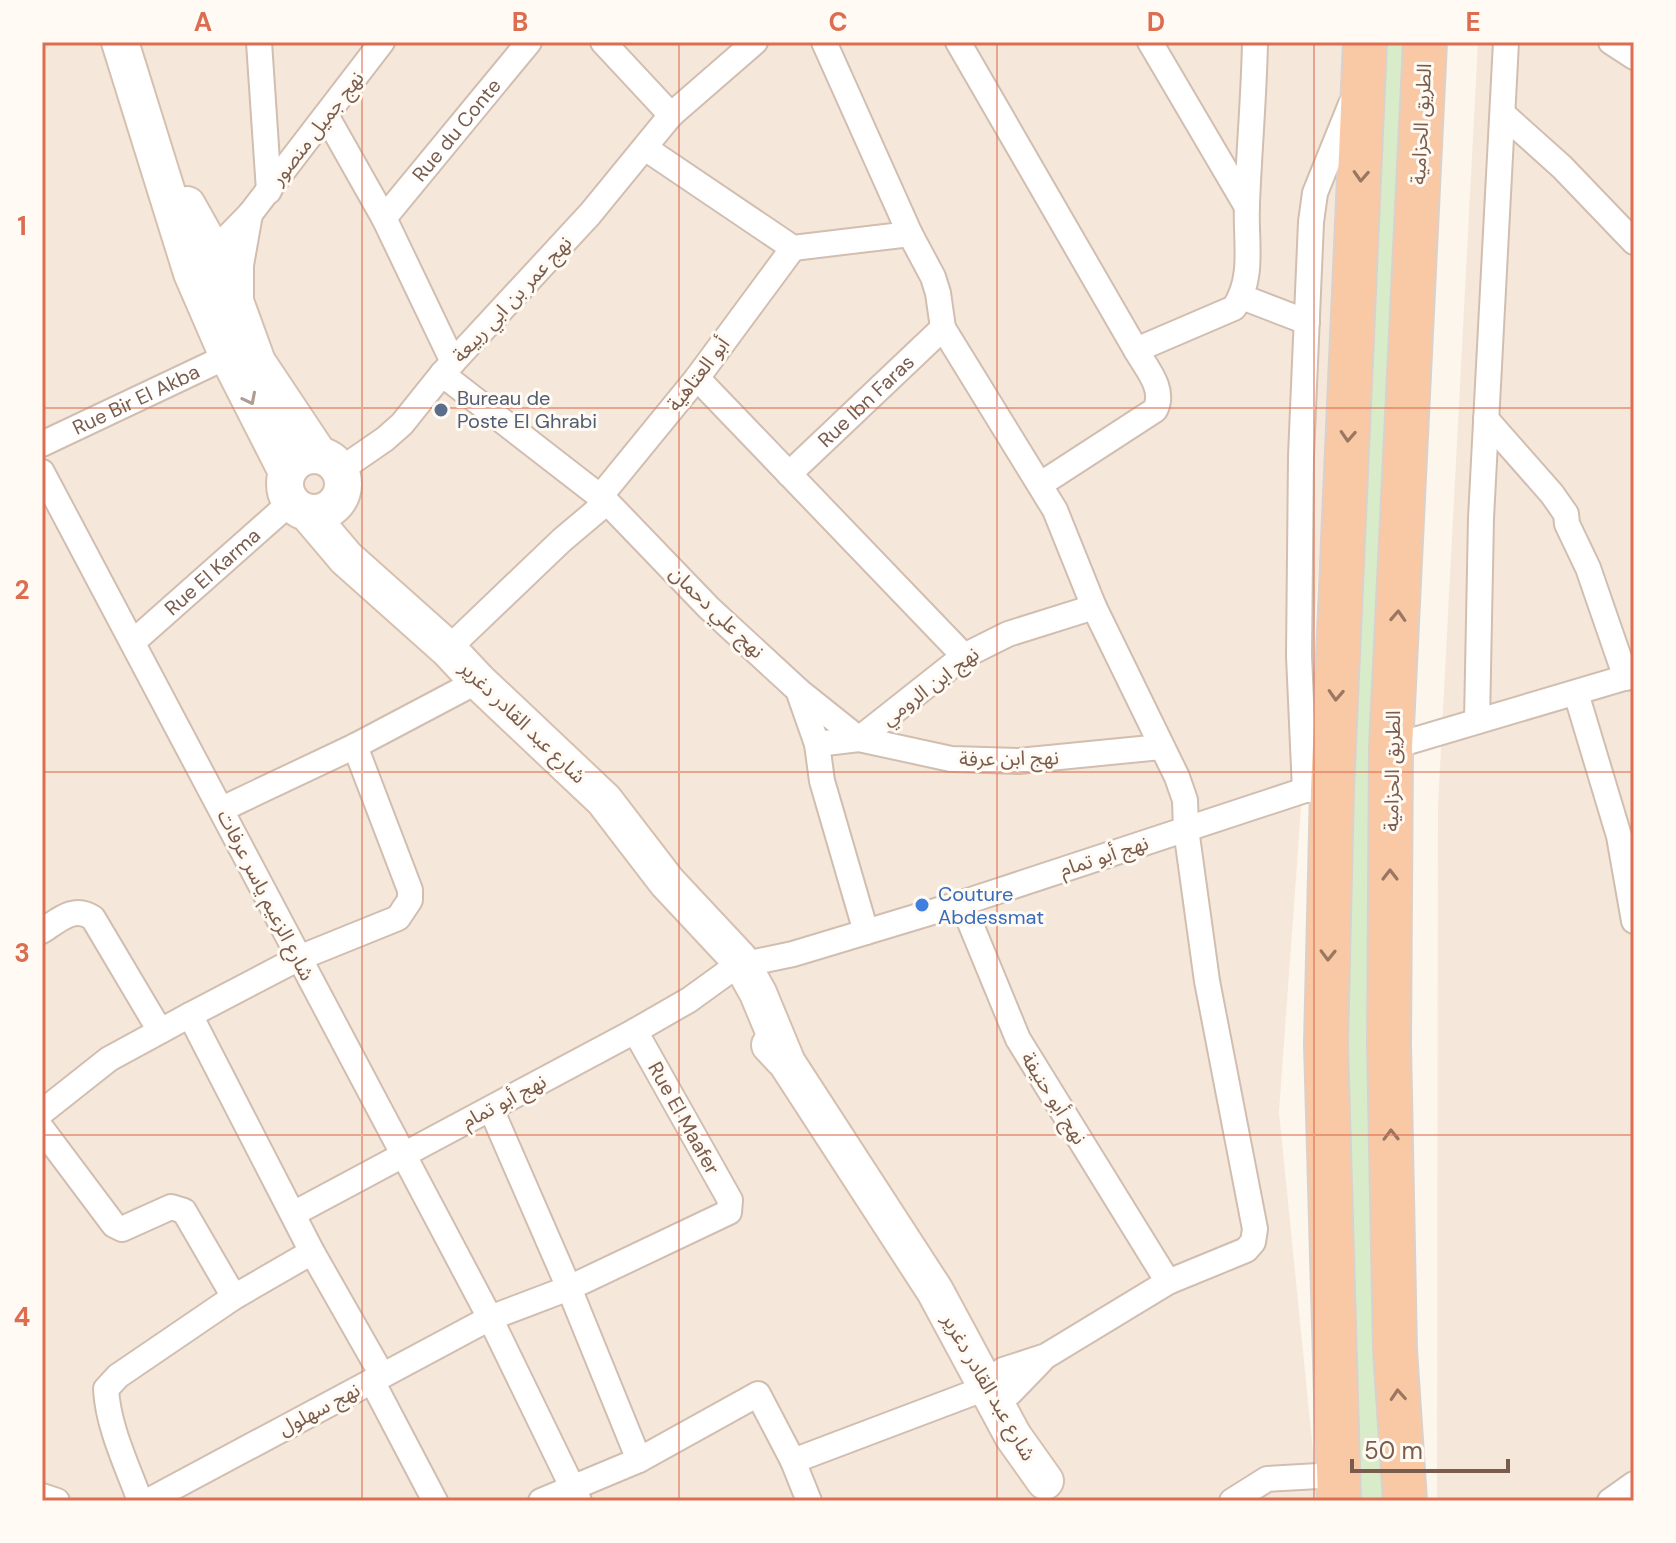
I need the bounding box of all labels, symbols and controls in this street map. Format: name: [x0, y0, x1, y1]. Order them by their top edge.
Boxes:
text: A: [194, 5, 212, 39]
text: B: [512, 5, 528, 39]
text: C: [828, 5, 848, 39]
text: D: [1147, 5, 1165, 39]
text: E: [1465, 5, 1481, 39]
street label: الطريق الحزامية: [1405, 63, 1437, 185]
street label: نهج جميل منصور: [264, 66, 371, 192]
street label: Rue du Conte: [406, 73, 507, 187]
one-way arrow: [1352, 170, 1369, 183]
text: 1: [17, 209, 27, 243]
street label: نهج عمر بن ابي ربيعة: [447, 230, 579, 370]
street label: أبو العتاهية: [661, 332, 735, 416]
street label: Rue Ibn Faras: [812, 349, 920, 453]
street label: Rue Bir El Akba: [68, 358, 204, 441]
place label: Bureau de Poste El Ghrabi: [457, 385, 597, 434]
one-way arrow: [241, 391, 256, 406]
marker: Bureau de Poste El Ghrabi: [432, 401, 450, 419]
one-way arrow: [1340, 430, 1357, 443]
street label: Rue El Karma: [159, 522, 266, 621]
street label: نهج علي دحمان: [662, 560, 770, 666]
text: 2: [14, 573, 30, 607]
one-way arrow: [1389, 609, 1406, 622]
street label: نهج ابن الرومي: [876, 641, 986, 733]
street label: شارع عبد القادر دغرير: [452, 654, 592, 790]
one-way arrow: [1328, 689, 1345, 702]
street label: الطريق الحزامية: [1378, 710, 1406, 832]
street label: نهج ابن عرفة: [959, 744, 1059, 774]
street label: شارع الزعيم ياسر عرفات: [210, 805, 320, 986]
street label: نهج أبو تمام: [1056, 829, 1152, 884]
one-way arrow: [1382, 868, 1399, 881]
place label: Couture Abdessmat: [938, 881, 1044, 930]
marker: Couture Abdessmat: [913, 896, 931, 914]
text: 3: [14, 936, 30, 970]
one-way arrow: [1320, 949, 1337, 962]
street label: نهج أبو حنيفة: [1014, 1047, 1093, 1150]
street label: Rue El Maafer: [642, 1057, 726, 1179]
street label: نهج أبو تمام: [457, 1068, 552, 1136]
one-way arrow: [1382, 1128, 1400, 1141]
text: 4: [14, 1300, 30, 1334]
street label: شارع عبد القادر دغرير: [934, 1308, 1042, 1466]
street label: نهج سهلول: [274, 1377, 365, 1443]
one-way arrow: [1390, 1388, 1407, 1401]
scale bar: [1352, 1423, 1508, 1473]
text: 50 m: [1364, 1435, 1423, 1466]

